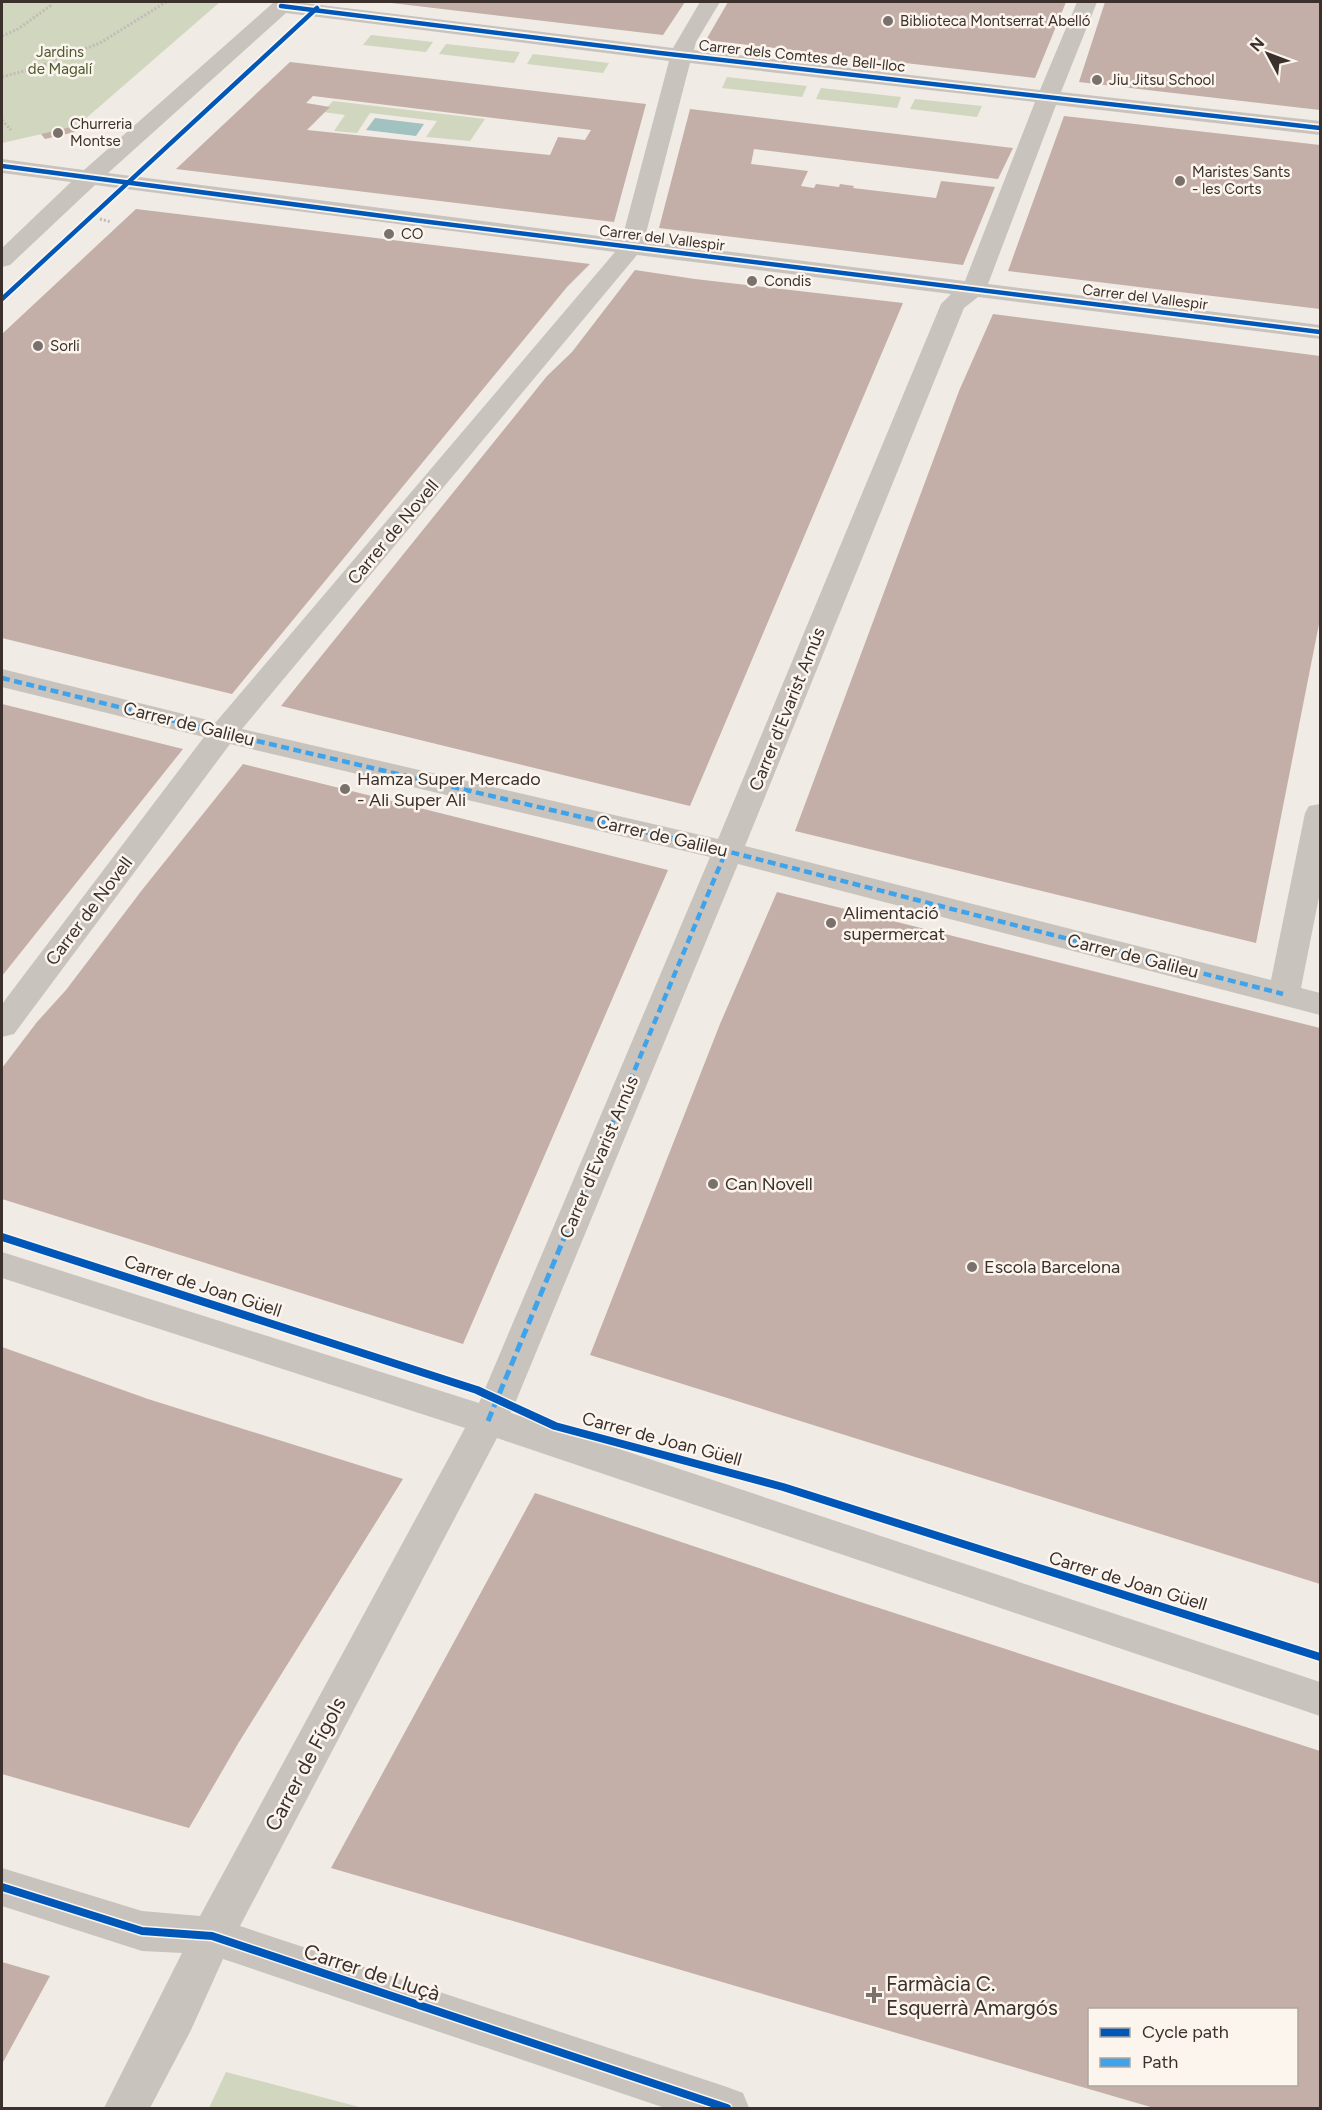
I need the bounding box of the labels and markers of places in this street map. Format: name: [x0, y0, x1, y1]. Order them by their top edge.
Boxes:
place label: Biblioteca Montserrat Abelló: [900, 12, 1091, 30]
marker: Biblioteca Montserrat Abelló: [881, 14, 895, 28]
place label: Jiu Jitsu School: [1109, 71, 1215, 89]
marker: Jiu Jitsu School: [1090, 73, 1104, 87]
place label: Churreria Montse: [70, 115, 132, 150]
marker: Churreria Montse: [51, 126, 65, 140]
place label: Maristes Sants - les Corts: [1192, 163, 1290, 198]
marker: Maristes Sants - les Corts: [1173, 174, 1187, 188]
place label: CO: [401, 225, 423, 243]
marker: CO: [382, 227, 396, 241]
place label: Condis: [764, 272, 811, 290]
marker: Condis: [745, 274, 759, 288]
place label: Sorli: [50, 337, 80, 355]
marker: Sorli: [31, 339, 45, 353]
place label: Hamza Super Mercado - Ali Super Ali: [357, 768, 541, 811]
marker: Hamza Super Mercado - Ali Super Ali: [338, 782, 352, 796]
place label: Alimentació supermercat: [843, 902, 945, 945]
marker: Alimentació supermercat: [824, 916, 838, 930]
place label: Can Novell: [725, 1173, 813, 1195]
marker: Can Novell: [706, 1177, 720, 1191]
place label: Escola Barcelona: [984, 1256, 1120, 1278]
marker: Escola Barcelona: [965, 1260, 979, 1274]
place label: Farmàcia C. Esquerrà Amargós: [886, 1971, 1058, 2020]
marker: Farmàcia C. Esquerrà Amargós: [867, 1988, 881, 2002]

